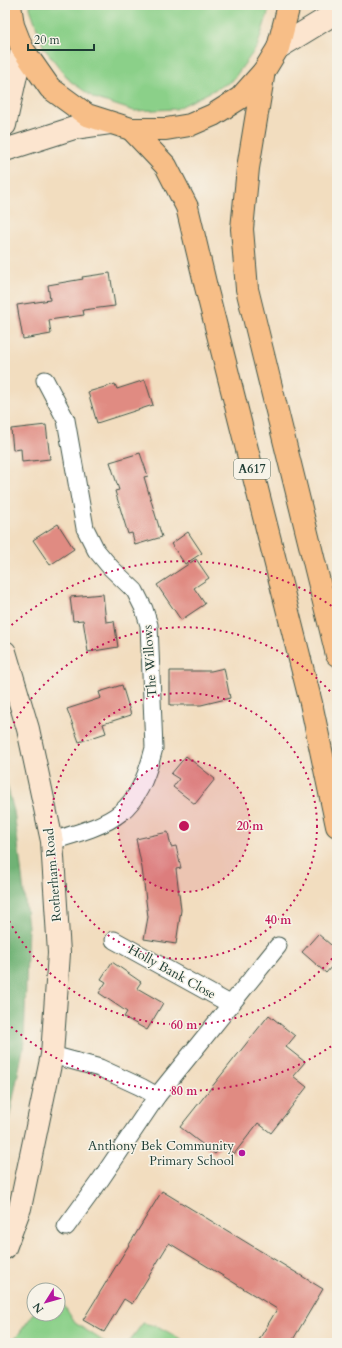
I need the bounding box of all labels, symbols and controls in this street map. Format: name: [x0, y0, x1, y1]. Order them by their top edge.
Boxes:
scale bar: [28, 26, 94, 52]
text: 20 m: [34, 32, 61, 48]
road number: A617: [234, 459, 270, 479]
street label: The Willows: [138, 624, 162, 698]
text: 20 m: [237, 818, 264, 834]
centre of rings: [177, 819, 191, 833]
street label: Rotherham Road: [40, 827, 66, 922]
text: 40 m: [265, 912, 292, 928]
street label: Holly Bank Close: [125, 940, 219, 1004]
text: 60 m: [171, 1017, 198, 1033]
text: 80 m: [171, 1083, 198, 1099]
place label: Anthony Bek Community Primary School: [88, 1137, 235, 1170]
marker: Anthony Bek Community Primary School: [237, 1148, 247, 1158]
north arrow: [26, 1282, 66, 1322]
text: N: [29, 1299, 47, 1316]

